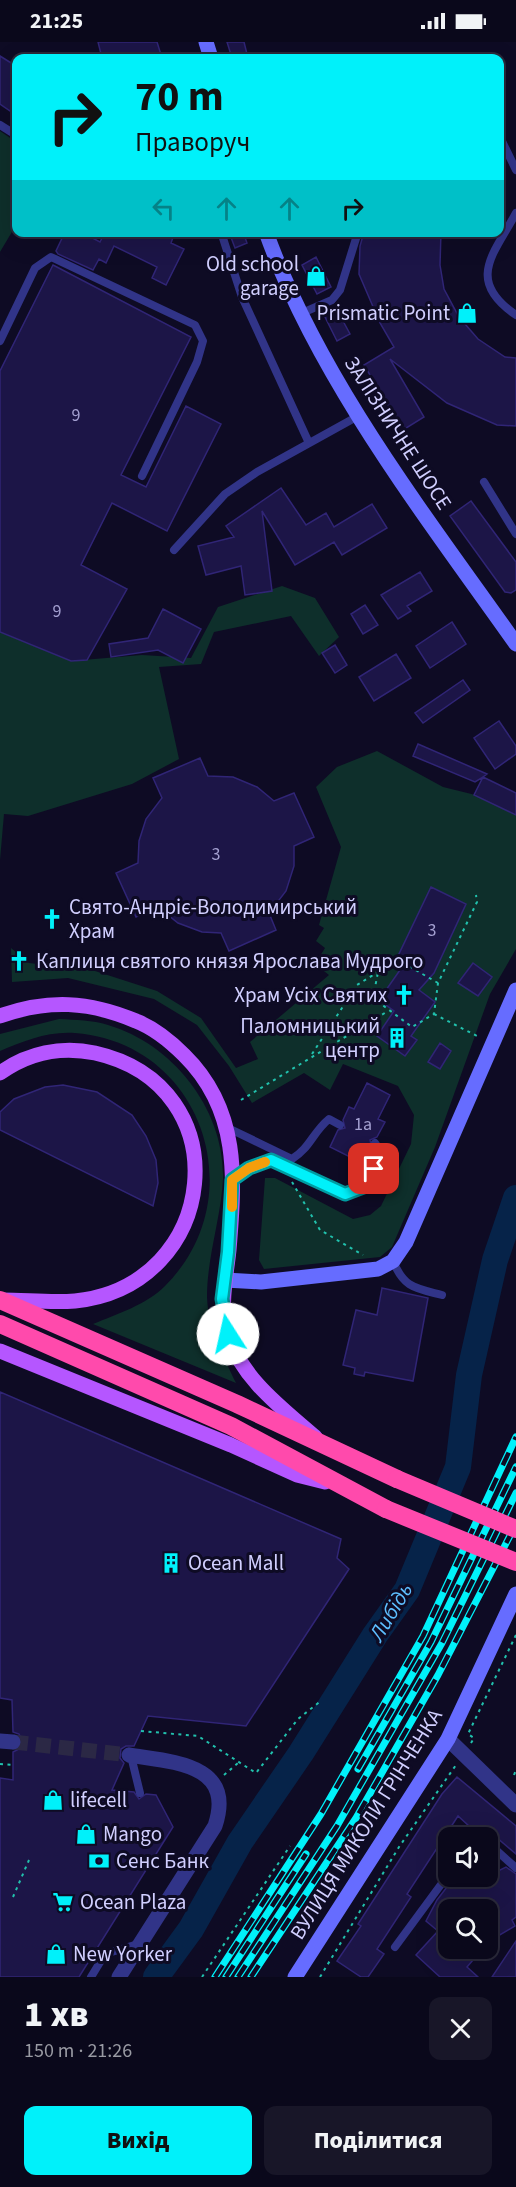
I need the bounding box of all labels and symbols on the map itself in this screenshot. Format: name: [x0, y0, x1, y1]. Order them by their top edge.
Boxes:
place label: Old school garage: [206, 249, 299, 303]
shop icon: Old school garage: [304, 264, 328, 288]
place label: Prismatic Point: [317, 298, 450, 328]
shop icon: Prismatic Point: [455, 301, 479, 325]
street label: ЗАЛІЗНИЧНЕ ШОСЕ: [337, 350, 459, 516]
house number: 9: [72, 403, 81, 428]
house number: 9: [53, 599, 62, 624]
house number: 3: [212, 842, 221, 867]
place label: Свято-Андріє-Володимирський Храм: [69, 892, 357, 946]
church icon: Свято-Андріє-Володимирський Храм: [40, 907, 64, 931]
house number: 3: [428, 918, 437, 943]
place label: Каплиця святого князя Ярослава Мудрого: [36, 946, 423, 976]
church icon: Каплиця святого князя Ярослава Мудрого: [7, 949, 31, 973]
place label: Храм Усіх Святих: [234, 980, 388, 1010]
church icon: Храм Усіх Святих: [392, 983, 416, 1007]
place label: Паломницький центр: [240, 1011, 380, 1065]
building icon: Паломницький центр: [385, 1026, 409, 1050]
house number: 1а: [354, 1112, 372, 1137]
pin: [348, 1143, 399, 1194]
position arrow: [196, 1302, 260, 1366]
place label: Ocean Mall: [188, 1548, 284, 1578]
building icon: Ocean Mall: [159, 1551, 183, 1575]
water label: Либідь: [360, 1577, 421, 1649]
street label: ВУЛИЦЯ МИКОЛИ ГРІНЧЕНКА: [283, 1702, 450, 1945]
place label: lifecell: [70, 1785, 127, 1815]
shop icon: lifecell: [41, 1788, 65, 1812]
place label: Mango: [103, 1819, 162, 1849]
shop icon: Mango: [74, 1822, 98, 1846]
place label: Сенс Банк: [116, 1846, 210, 1876]
bank icon: Сенс Банк: [87, 1849, 111, 1873]
place label: Ocean Plaza: [80, 1887, 186, 1917]
supermarket icon: Ocean Plaza: [51, 1890, 75, 1914]
place label: New Yorker: [73, 1939, 173, 1969]
shop icon: New Yorker: [44, 1942, 68, 1966]

